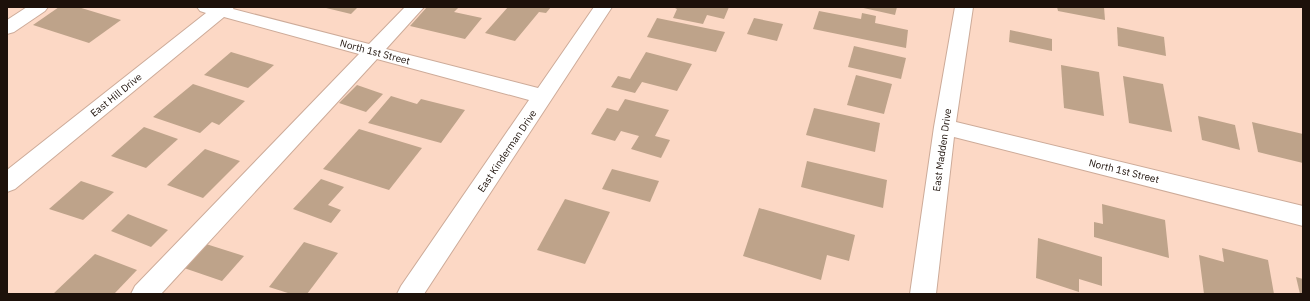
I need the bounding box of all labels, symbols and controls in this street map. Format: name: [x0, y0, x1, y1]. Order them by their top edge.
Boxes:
street label: North 1st Street: [339, 36, 412, 68]
street label: East Hill Drive: [88, 70, 145, 120]
street label: East Kinderman Drive: [475, 107, 540, 195]
street label: East Madden Drive: [930, 107, 954, 192]
street label: North 1st Street: [1087, 156, 1161, 186]

